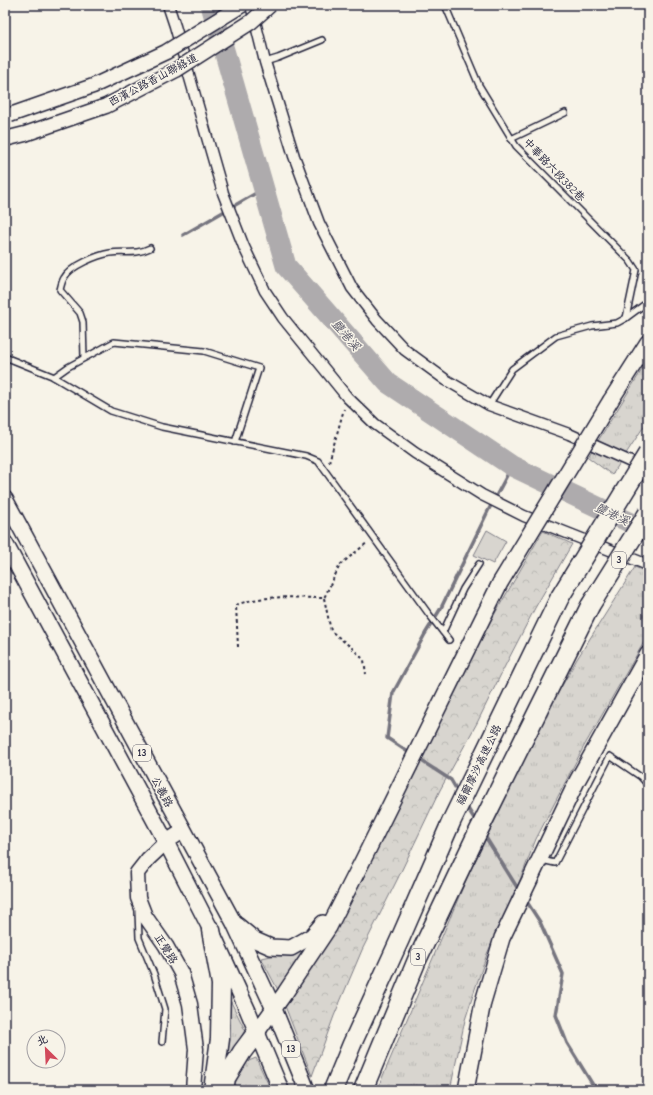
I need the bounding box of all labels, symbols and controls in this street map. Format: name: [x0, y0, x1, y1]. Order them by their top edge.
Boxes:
street label: 西濱公路香山聯絡道: [106, 51, 200, 109]
street label: 中華路六段382巷: [521, 136, 587, 204]
water label: 鹽港溪: [329, 317, 364, 354]
water label: 鹽港溪: [593, 500, 632, 528]
road number: 3: [612, 552, 626, 568]
street label: 福爾摩沙高速公路: [454, 723, 504, 807]
road number: 13: [133, 745, 151, 761]
street label: 公義路: [149, 774, 175, 810]
street label: 正覺路: [152, 932, 180, 966]
road number: 3: [411, 949, 425, 965]
north arrow: [26, 1029, 66, 1069]
text: 北: [34, 1032, 50, 1048]
road number: 13: [282, 1041, 300, 1057]

